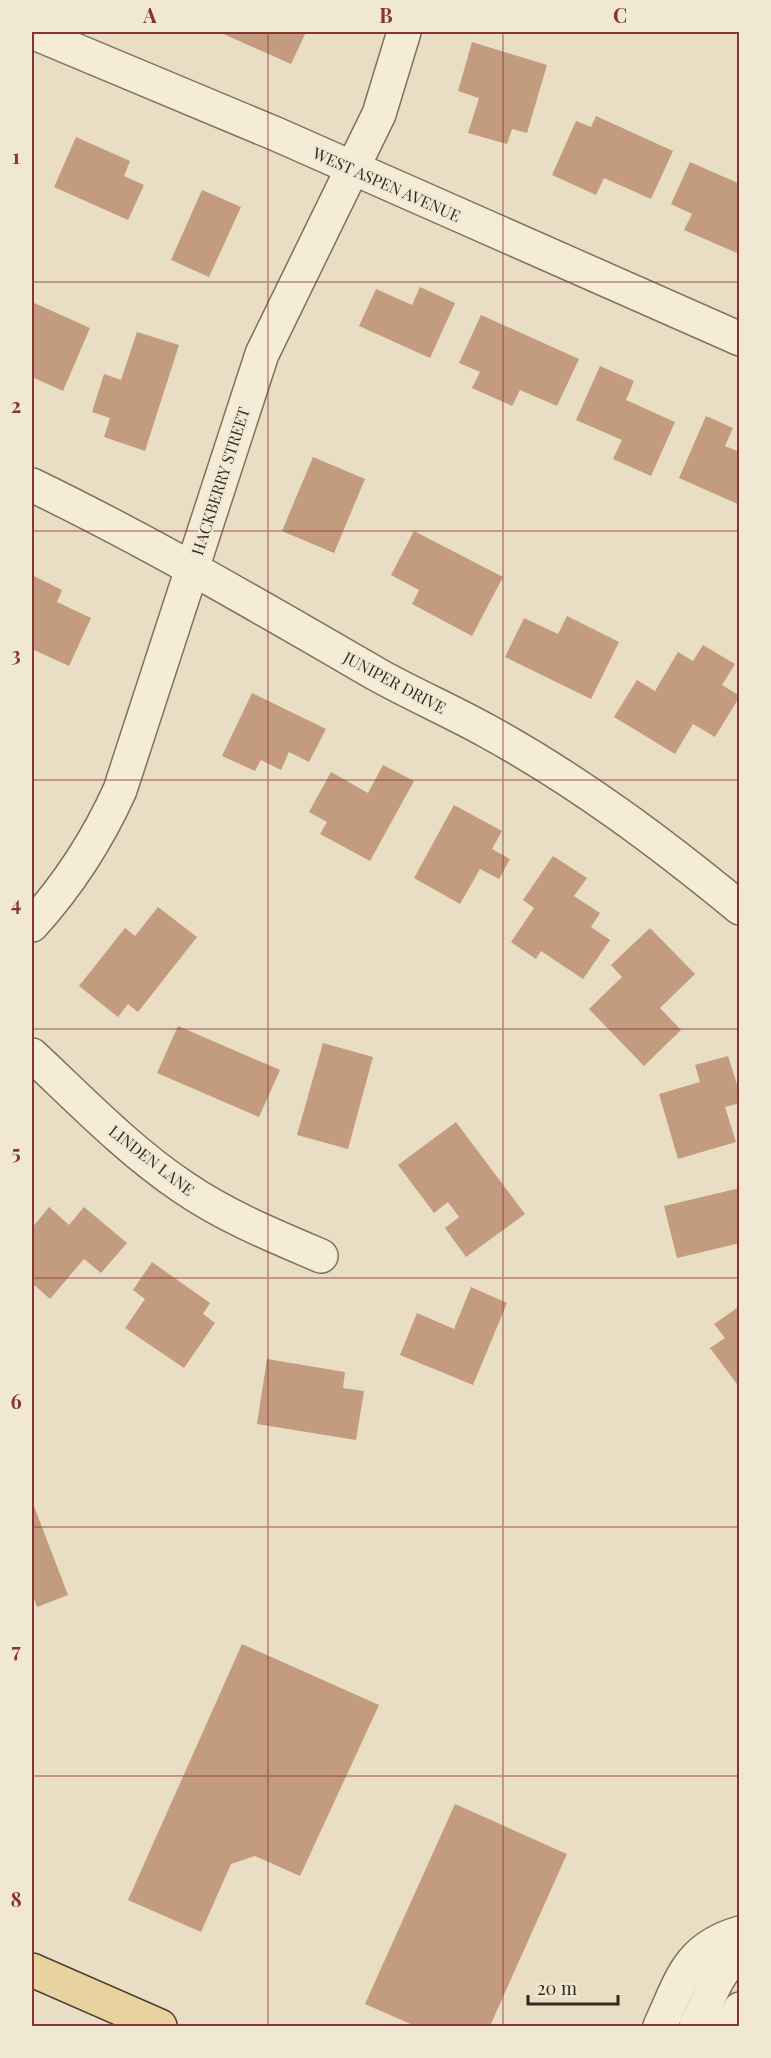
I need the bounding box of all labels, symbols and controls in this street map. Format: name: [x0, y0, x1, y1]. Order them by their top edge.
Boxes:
text: A: [142, 1, 157, 28]
text: B: [379, 1, 393, 28]
text: C: [613, 1, 627, 28]
text: 1: [12, 142, 20, 169]
street label: WEST ASPEN AVENUE: [309, 142, 464, 226]
text: 2: [11, 391, 21, 418]
street label: HACKBERRY STREET: [186, 404, 254, 558]
text: 3: [11, 640, 21, 667]
street label: JUNIPER DRIVE: [339, 646, 450, 718]
text: 4: [11, 889, 21, 916]
street label: LINDEN LANE: [105, 1120, 199, 1200]
text: 5: [11, 1138, 21, 1165]
text: 6: [10, 1387, 22, 1414]
text: 7: [11, 1636, 21, 1663]
text: 8: [10, 1885, 22, 1912]
scale bar: [528, 1968, 618, 2006]
text: 20 m: [537, 1976, 577, 2000]

